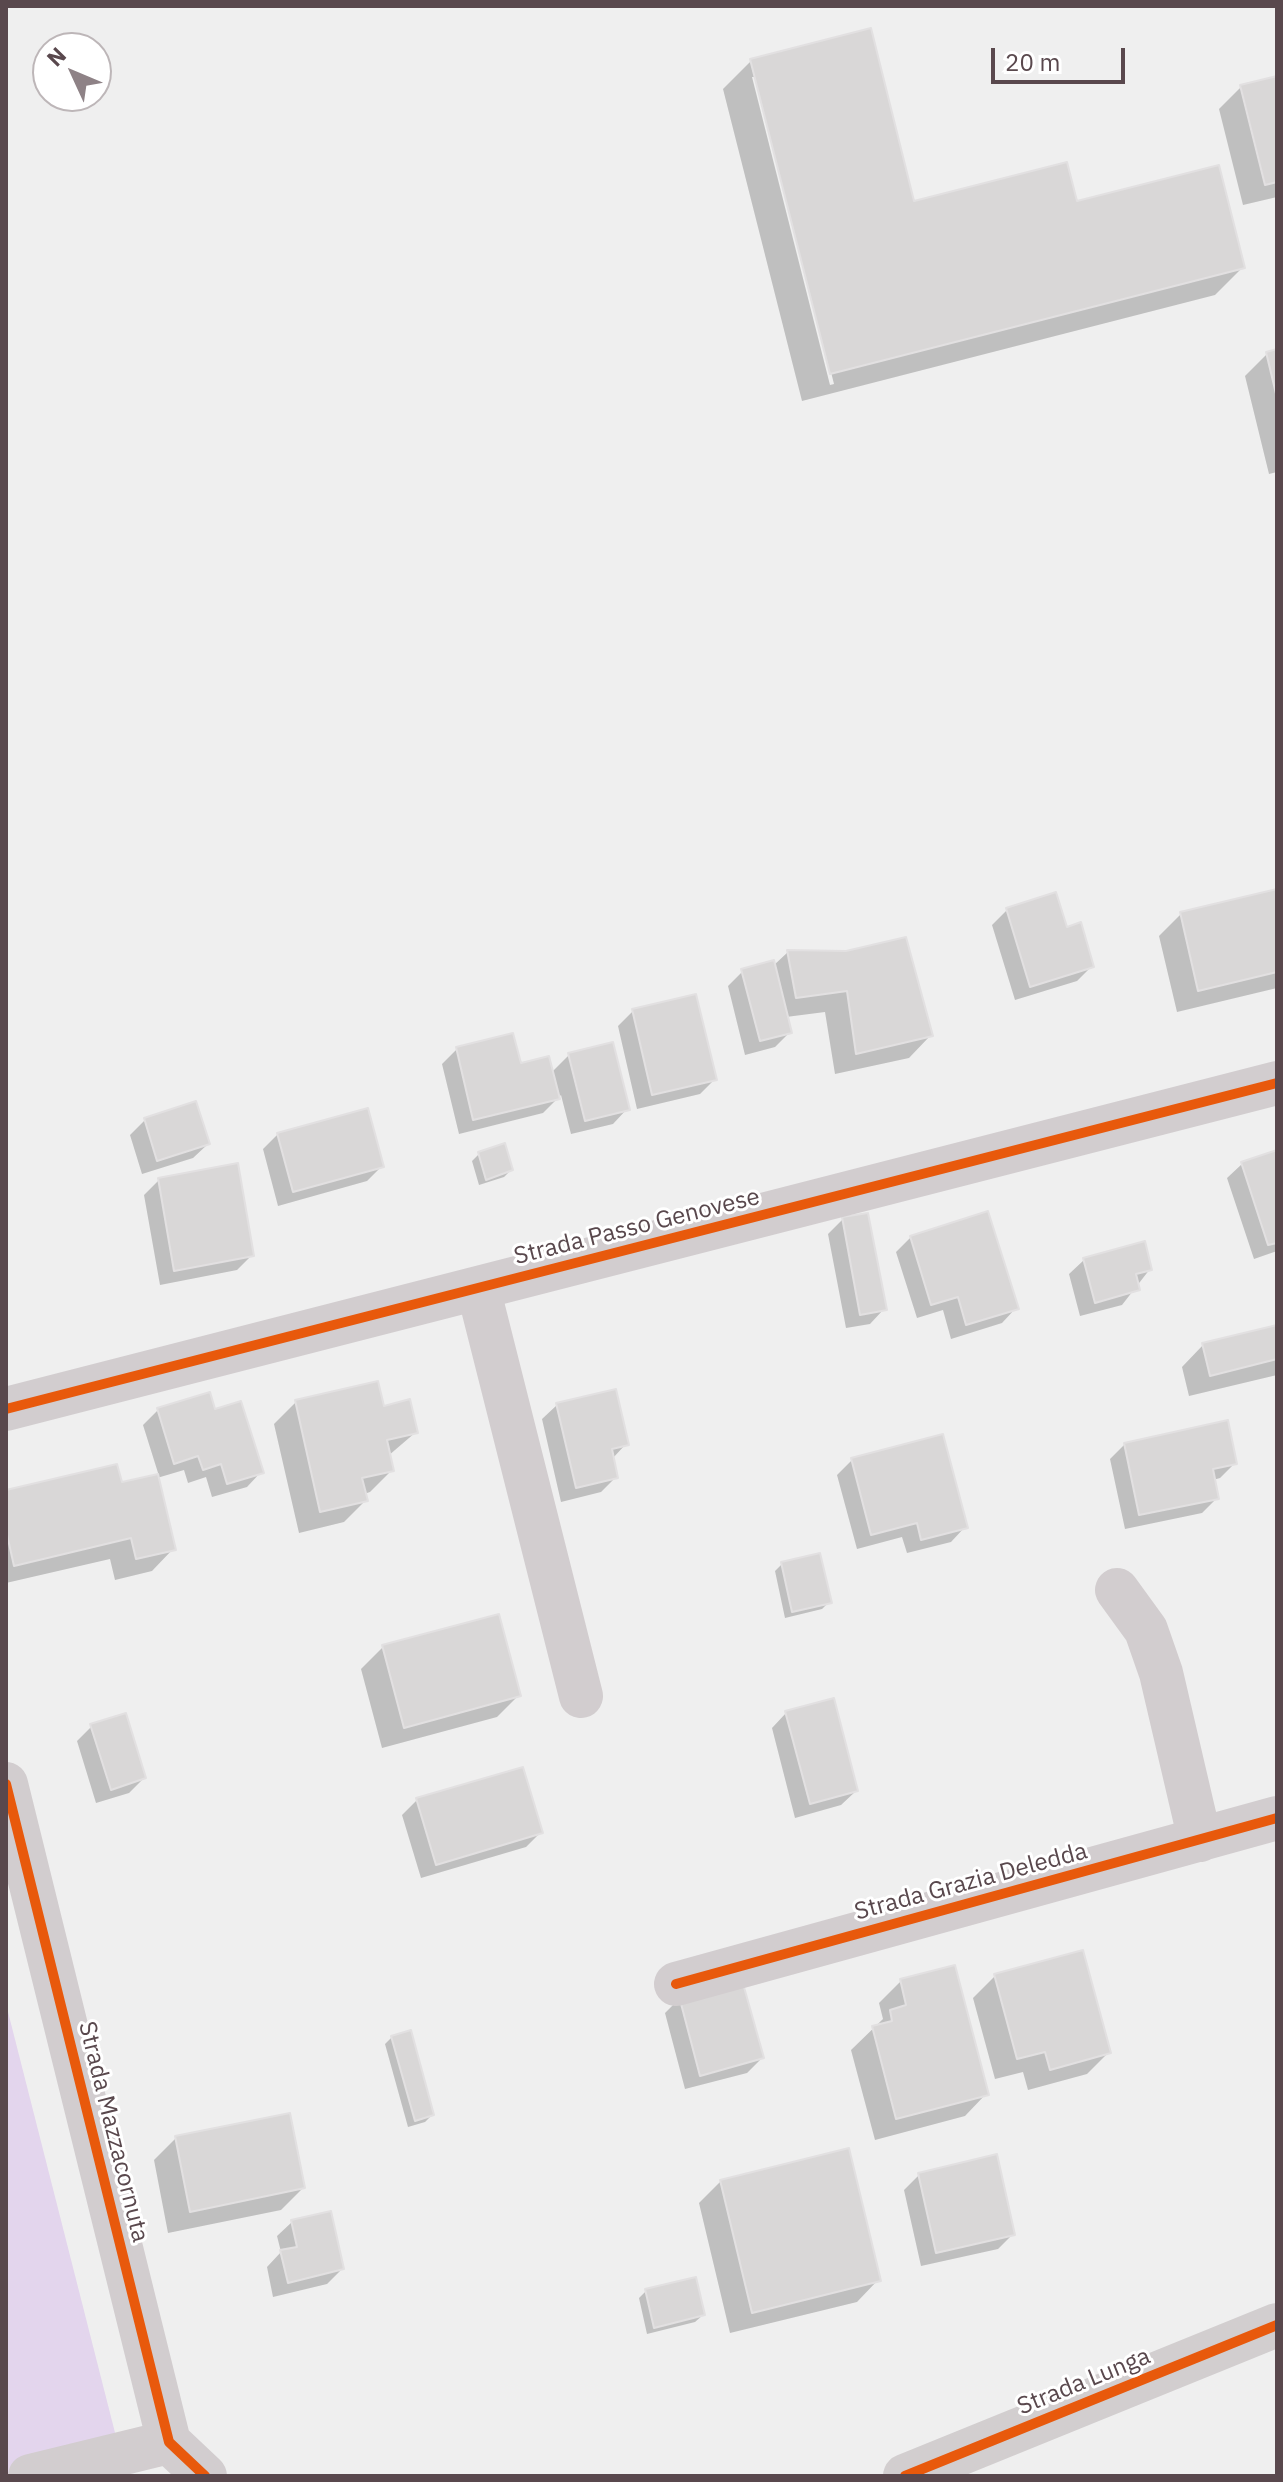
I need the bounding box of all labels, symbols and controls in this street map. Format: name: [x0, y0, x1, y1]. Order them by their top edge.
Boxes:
north arrow: [32, 32, 112, 112]
scale bar: [995, 32, 1129, 82]
text: N: [40, 41, 72, 72]
text: 20 m: [1005, 46, 1060, 78]
street label: Strada Passo Genovese: [511, 1183, 763, 1271]
street label: Strada Grazia Deledda: [851, 1837, 1091, 1927]
street label: Strada Mazzacornuta: [72, 2019, 154, 2245]
street label: Strada Lunga: [1013, 2342, 1155, 2422]

